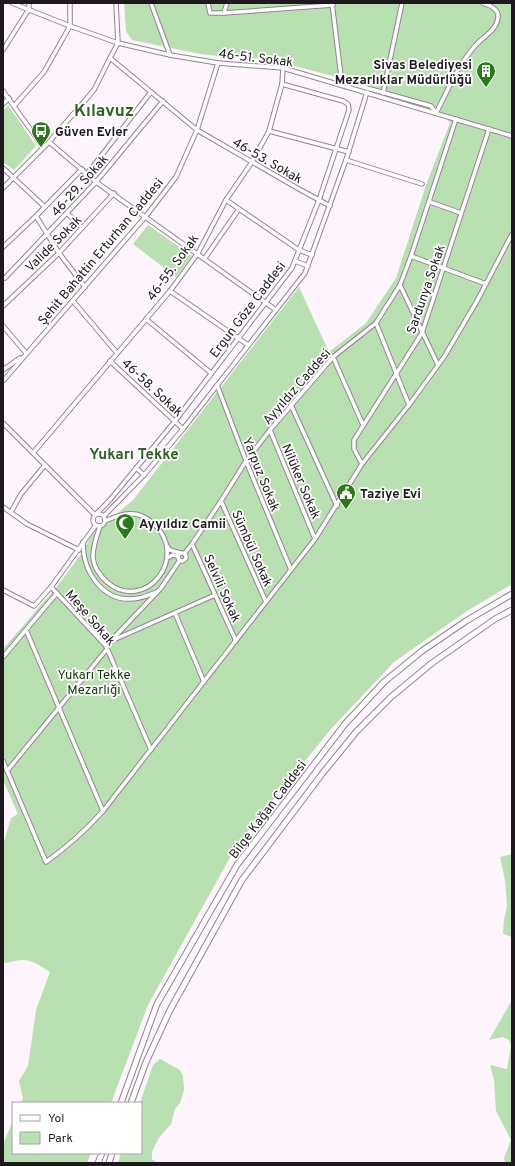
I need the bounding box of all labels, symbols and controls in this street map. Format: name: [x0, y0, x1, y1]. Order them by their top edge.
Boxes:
street label: 46-51. Sokak: [218, 46, 294, 72]
place label: Sivas Belediyesi Mezarlıklar Müdürlüğü: [335, 58, 472, 89]
building icon: Sivas Belediyesi Mezarlıklar Müdürlüğü: [475, 60, 497, 88]
district label: Kılavuz: [74, 101, 134, 123]
bus stop icon: Güven Evler: [30, 120, 52, 148]
place label: Güven Evler: [55, 125, 129, 141]
street label: 46-53. Sokak: [229, 135, 305, 188]
street label: 46-29. Sokak: [48, 152, 113, 221]
street label: Şehit Bahattin Erturhan Caddesi: [35, 176, 168, 329]
street label: Valide Sokak: [23, 213, 86, 276]
street label: 46-55. Sokak: [144, 232, 203, 305]
street label: Sardunya Sokak: [404, 243, 450, 336]
street label: Ergun Göze Caddesi: [207, 259, 290, 362]
street label: Ayyıldız Caddesi: [260, 346, 335, 429]
street label: 46-58. Sokak: [118, 356, 186, 421]
street label: Yarpuz Sokak: [238, 435, 282, 514]
street label: Nilüker Sokak: [277, 442, 323, 522]
district label: Yukarı Tekke: [89, 446, 179, 465]
public building icon: Taziye Evi: [335, 482, 357, 510]
place label: Taziye Evi: [360, 487, 421, 503]
street label: Sümbül Sokak: [227, 508, 275, 590]
mosque icon: Ayyıldız Camii: [114, 512, 136, 540]
place label: Ayyıldız Camii: [139, 517, 226, 533]
street label: Selvili Sokak: [199, 552, 243, 625]
street label: Meşe Sokak: [61, 587, 118, 649]
park label: Yukarı Tekke Mezarlığı: [57, 668, 131, 699]
street label: Bilge Kağan Caddesi: [226, 758, 311, 863]
legend: [12, 1102, 142, 1154]
text: Yol: [48, 1111, 64, 1127]
text: Park: [48, 1131, 73, 1147]

